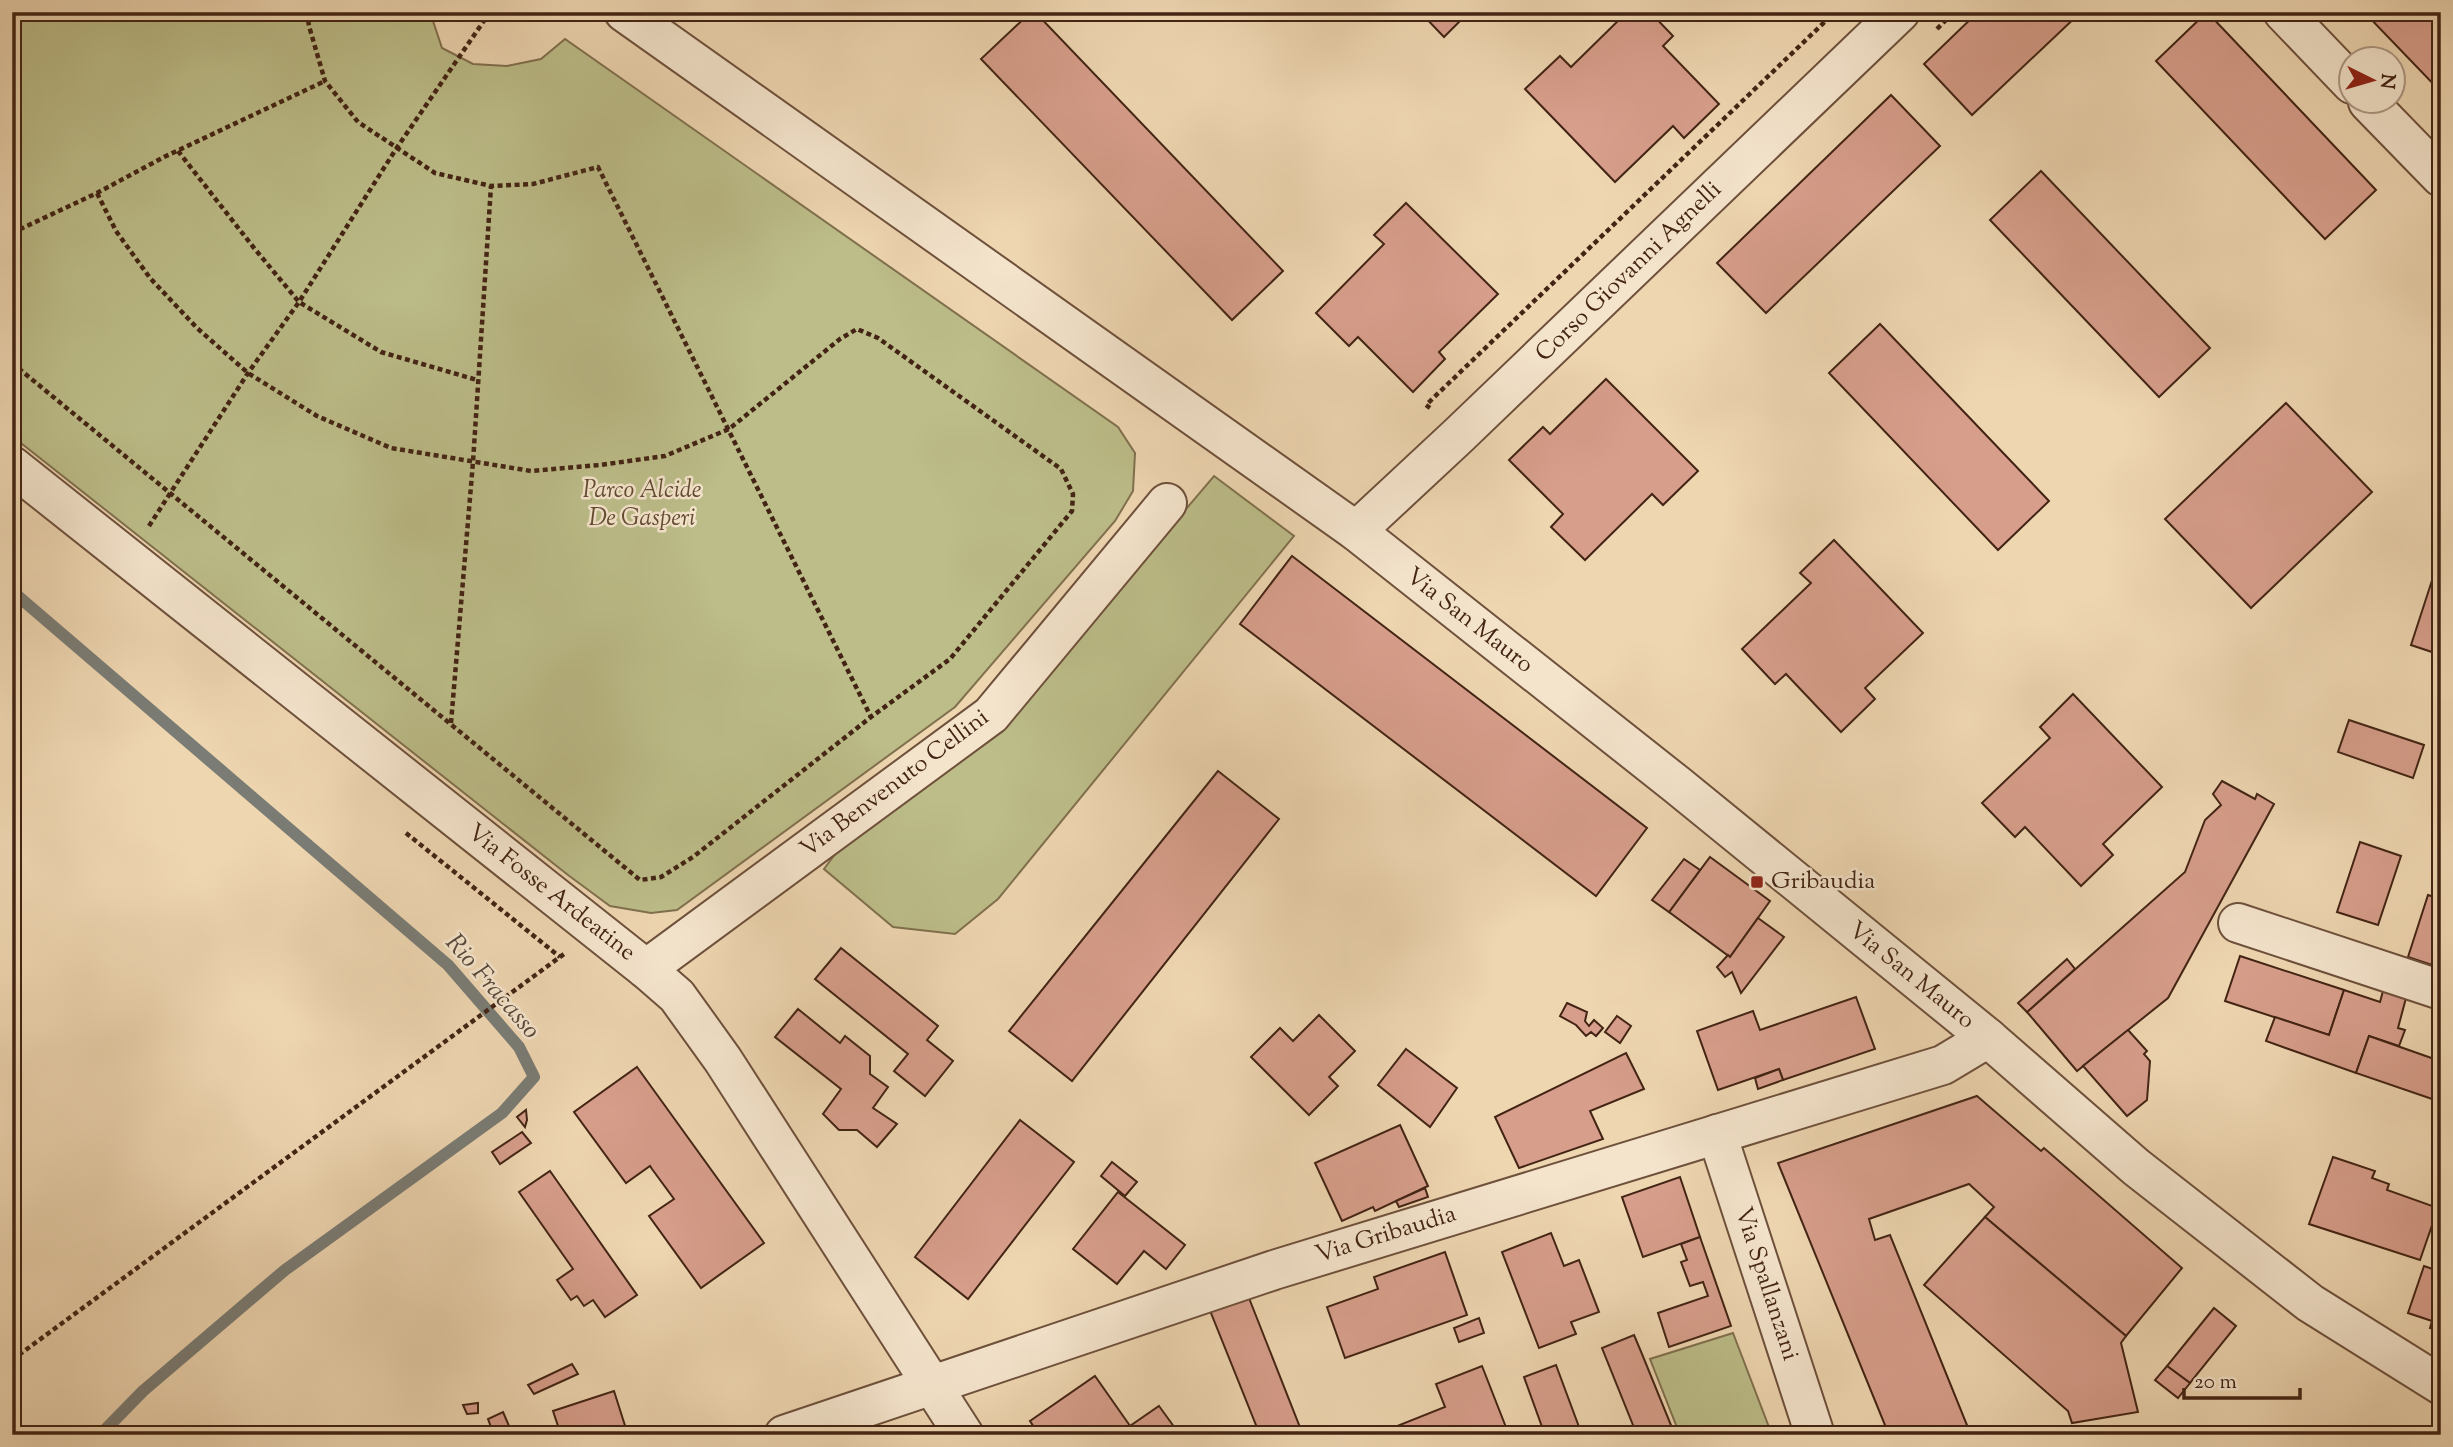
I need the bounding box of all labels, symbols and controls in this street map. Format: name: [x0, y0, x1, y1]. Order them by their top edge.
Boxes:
north arrow: [2338, 46, 2408, 116]
text: N: [2372, 73, 2401, 90]
street label: Corso Giovanni Agnelli: [1528, 174, 1730, 370]
park label: Parco Alcide De Gasperi: [583, 474, 701, 536]
street label: Via San Mauro: [1398, 560, 1540, 682]
street label: Via Benvenuto Cellini: [793, 701, 997, 866]
street label: Via Fosse Ardeatine: [460, 816, 642, 970]
place label: Gribaudia: [1771, 865, 1875, 899]
marker: Gribaudia: [1749, 874, 1765, 890]
street label: Via San Mauro: [1840, 914, 1982, 1038]
water label: Rio Fracasso: [436, 926, 548, 1048]
street label: Via Gribaudia: [1312, 1198, 1460, 1272]
street label: Via Spallanzani: [1725, 1203, 1807, 1365]
scale bar: [2184, 1356, 2299, 1400]
text: 20 m: [2194, 1368, 2237, 1398]

